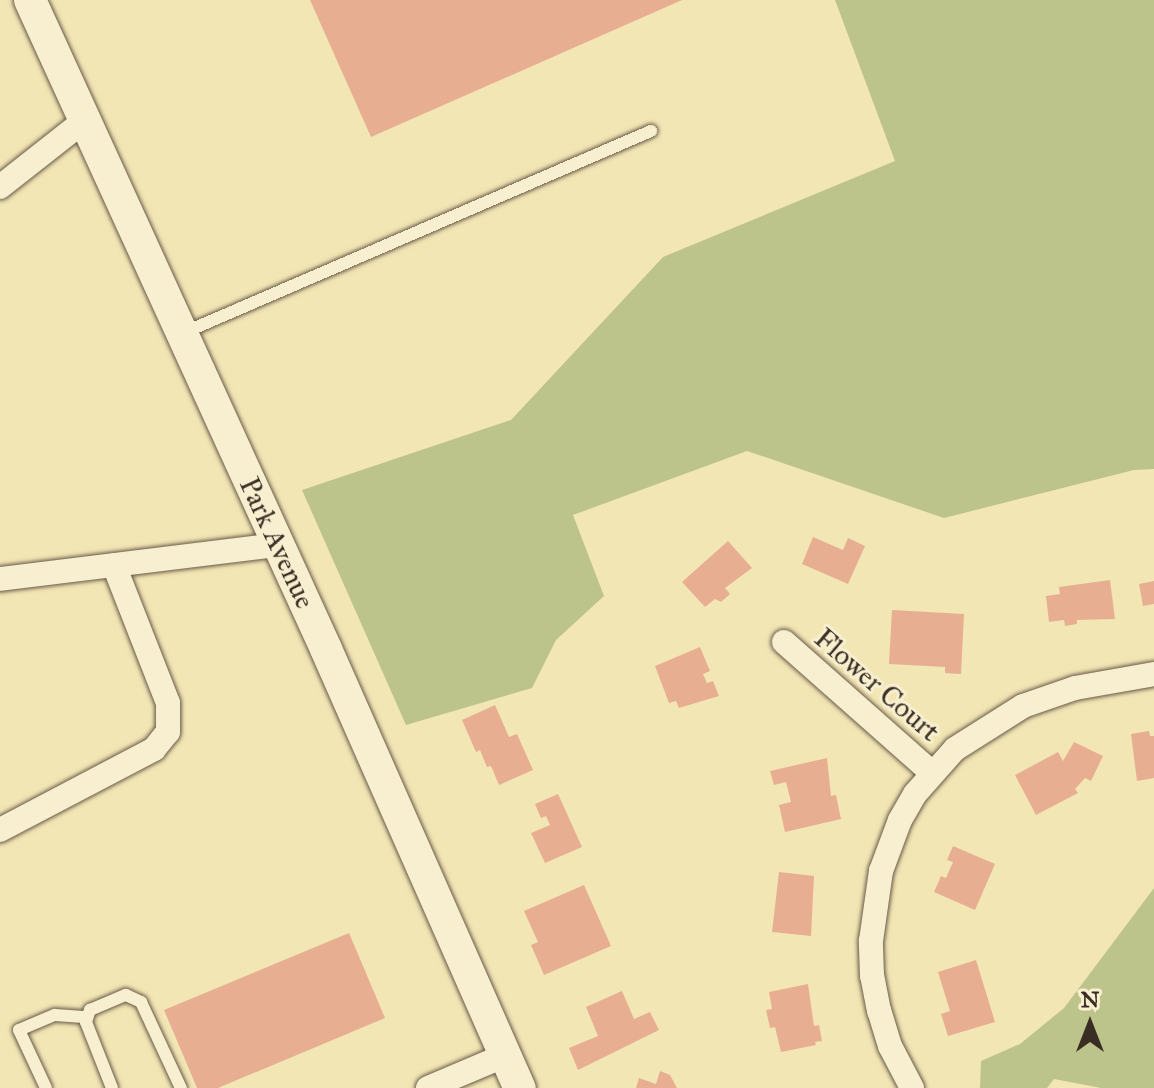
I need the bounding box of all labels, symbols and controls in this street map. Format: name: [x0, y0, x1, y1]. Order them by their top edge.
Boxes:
street label: Park Avenue: [232, 472, 322, 614]
street label: Flower Court: [807, 621, 947, 749]
north arrow: [1050, 984, 1130, 1064]
text: N: [1081, 986, 1099, 1013]

